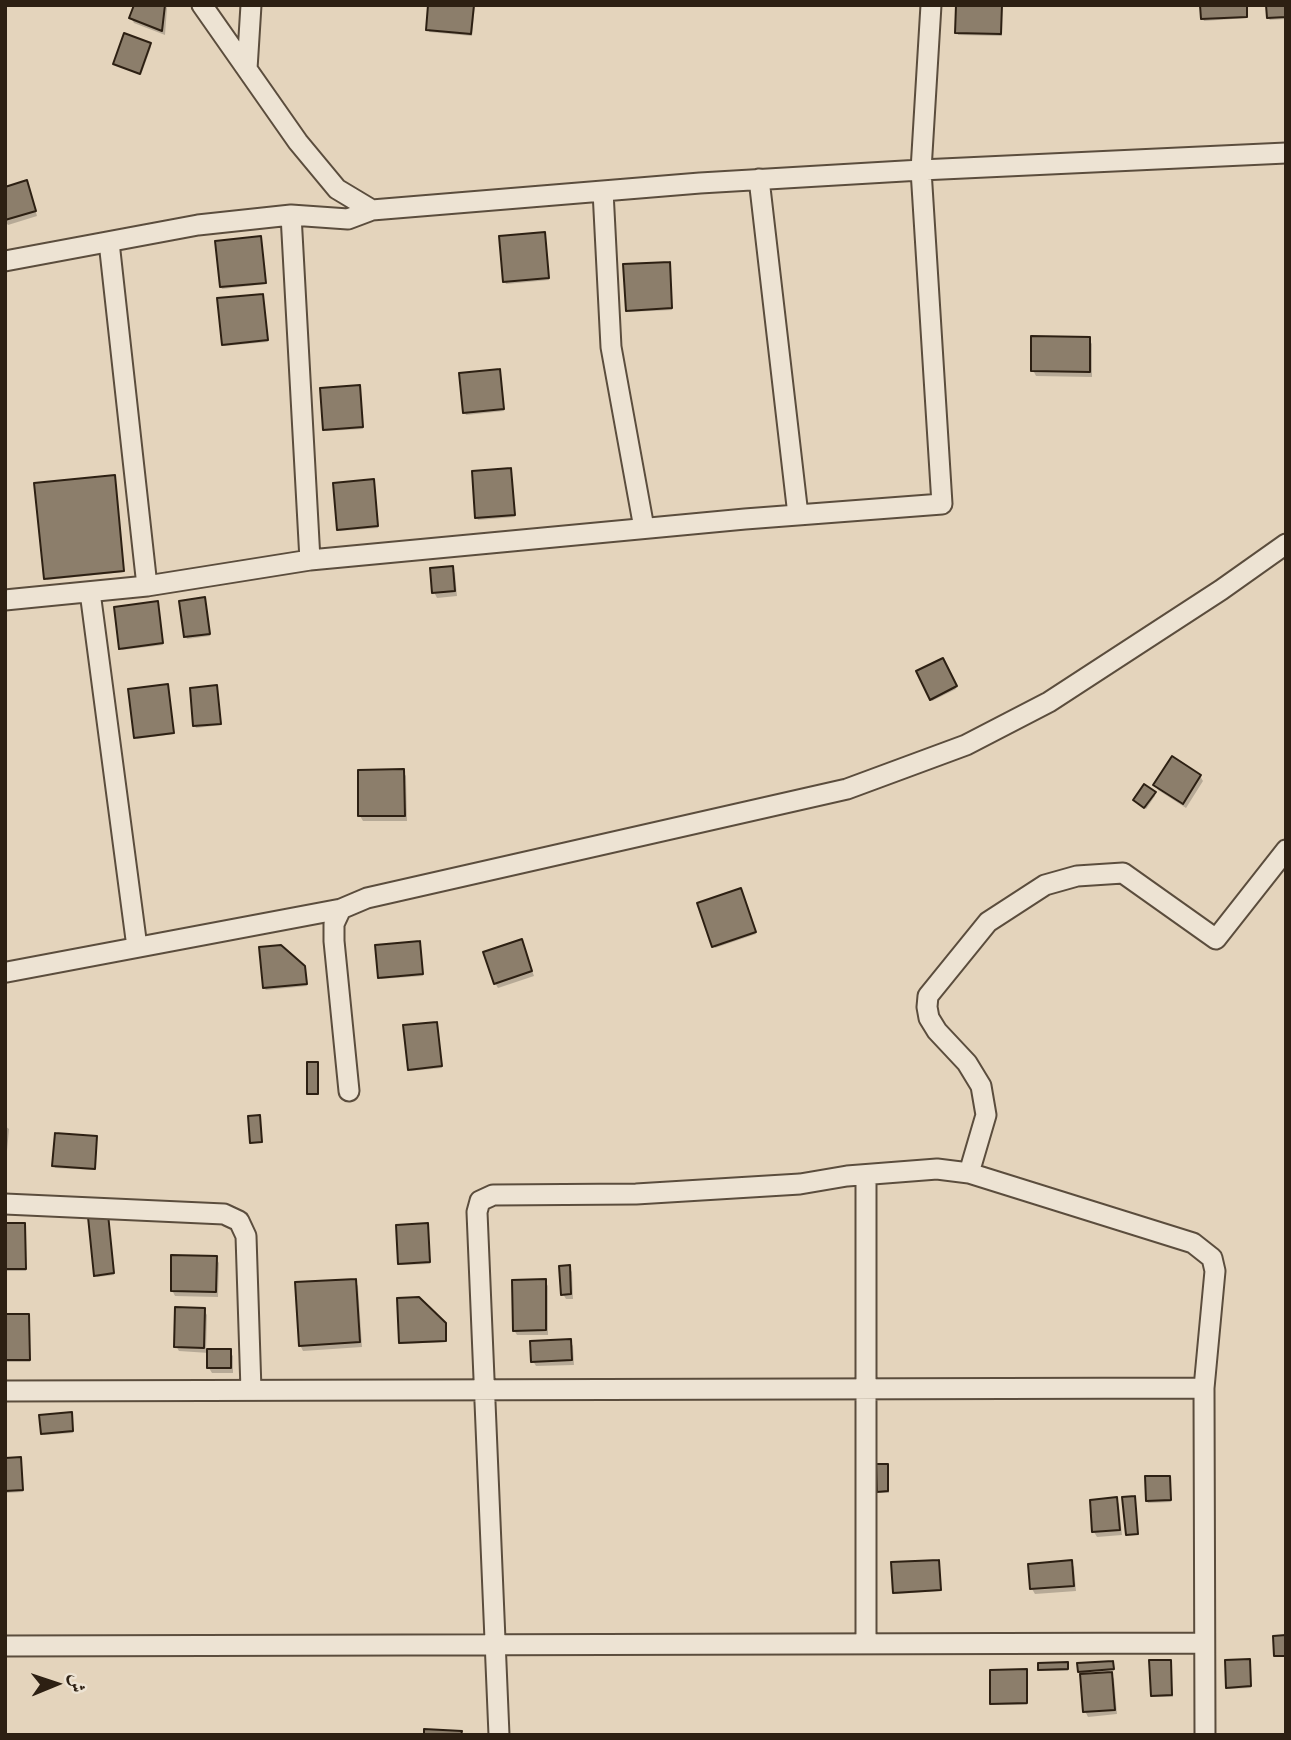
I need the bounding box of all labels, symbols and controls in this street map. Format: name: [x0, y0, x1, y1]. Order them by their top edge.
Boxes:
north arrow: [21, 1649, 91, 1719]
text: ش: [64, 1673, 90, 1693]

